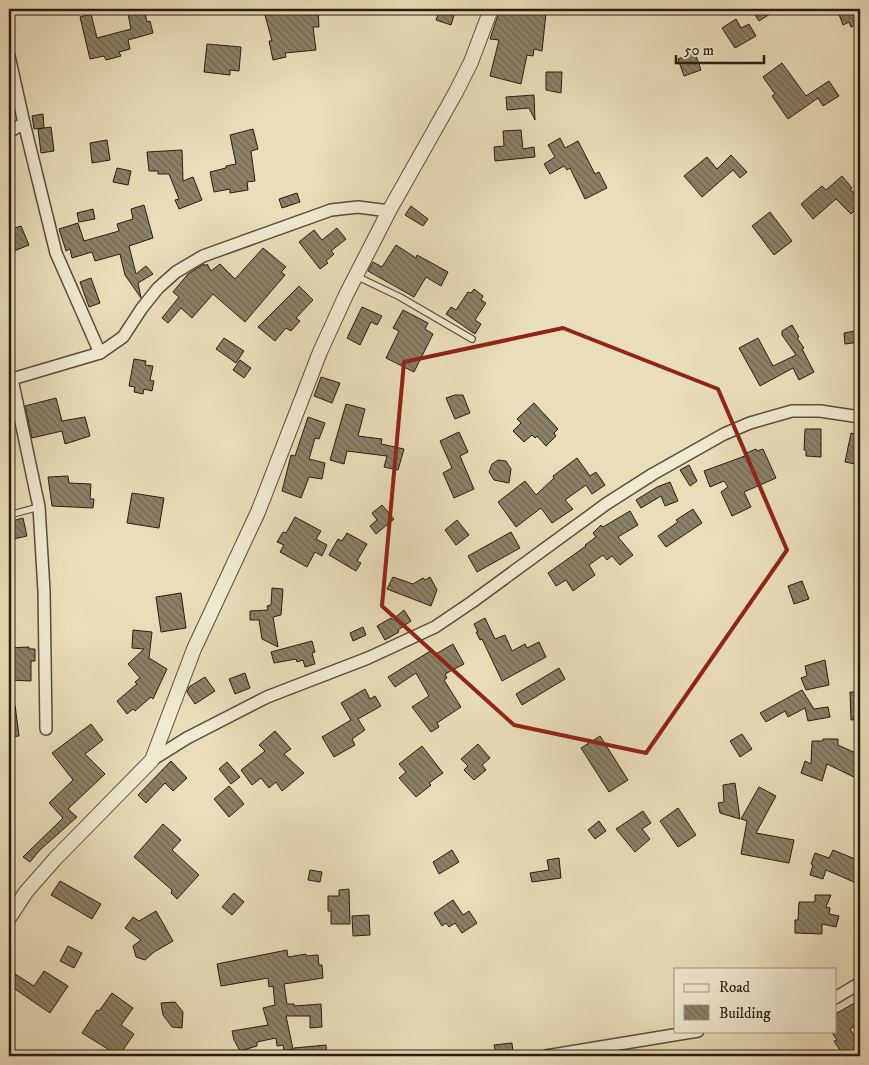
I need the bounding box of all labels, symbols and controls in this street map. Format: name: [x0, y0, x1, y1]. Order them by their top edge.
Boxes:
scale bar: [676, 32, 764, 64]
text: 50 m: [684, 41, 714, 60]
legend: [674, 968, 836, 1032]
text: Road: [719, 978, 751, 997]
text: Building: [719, 1004, 771, 1023]

